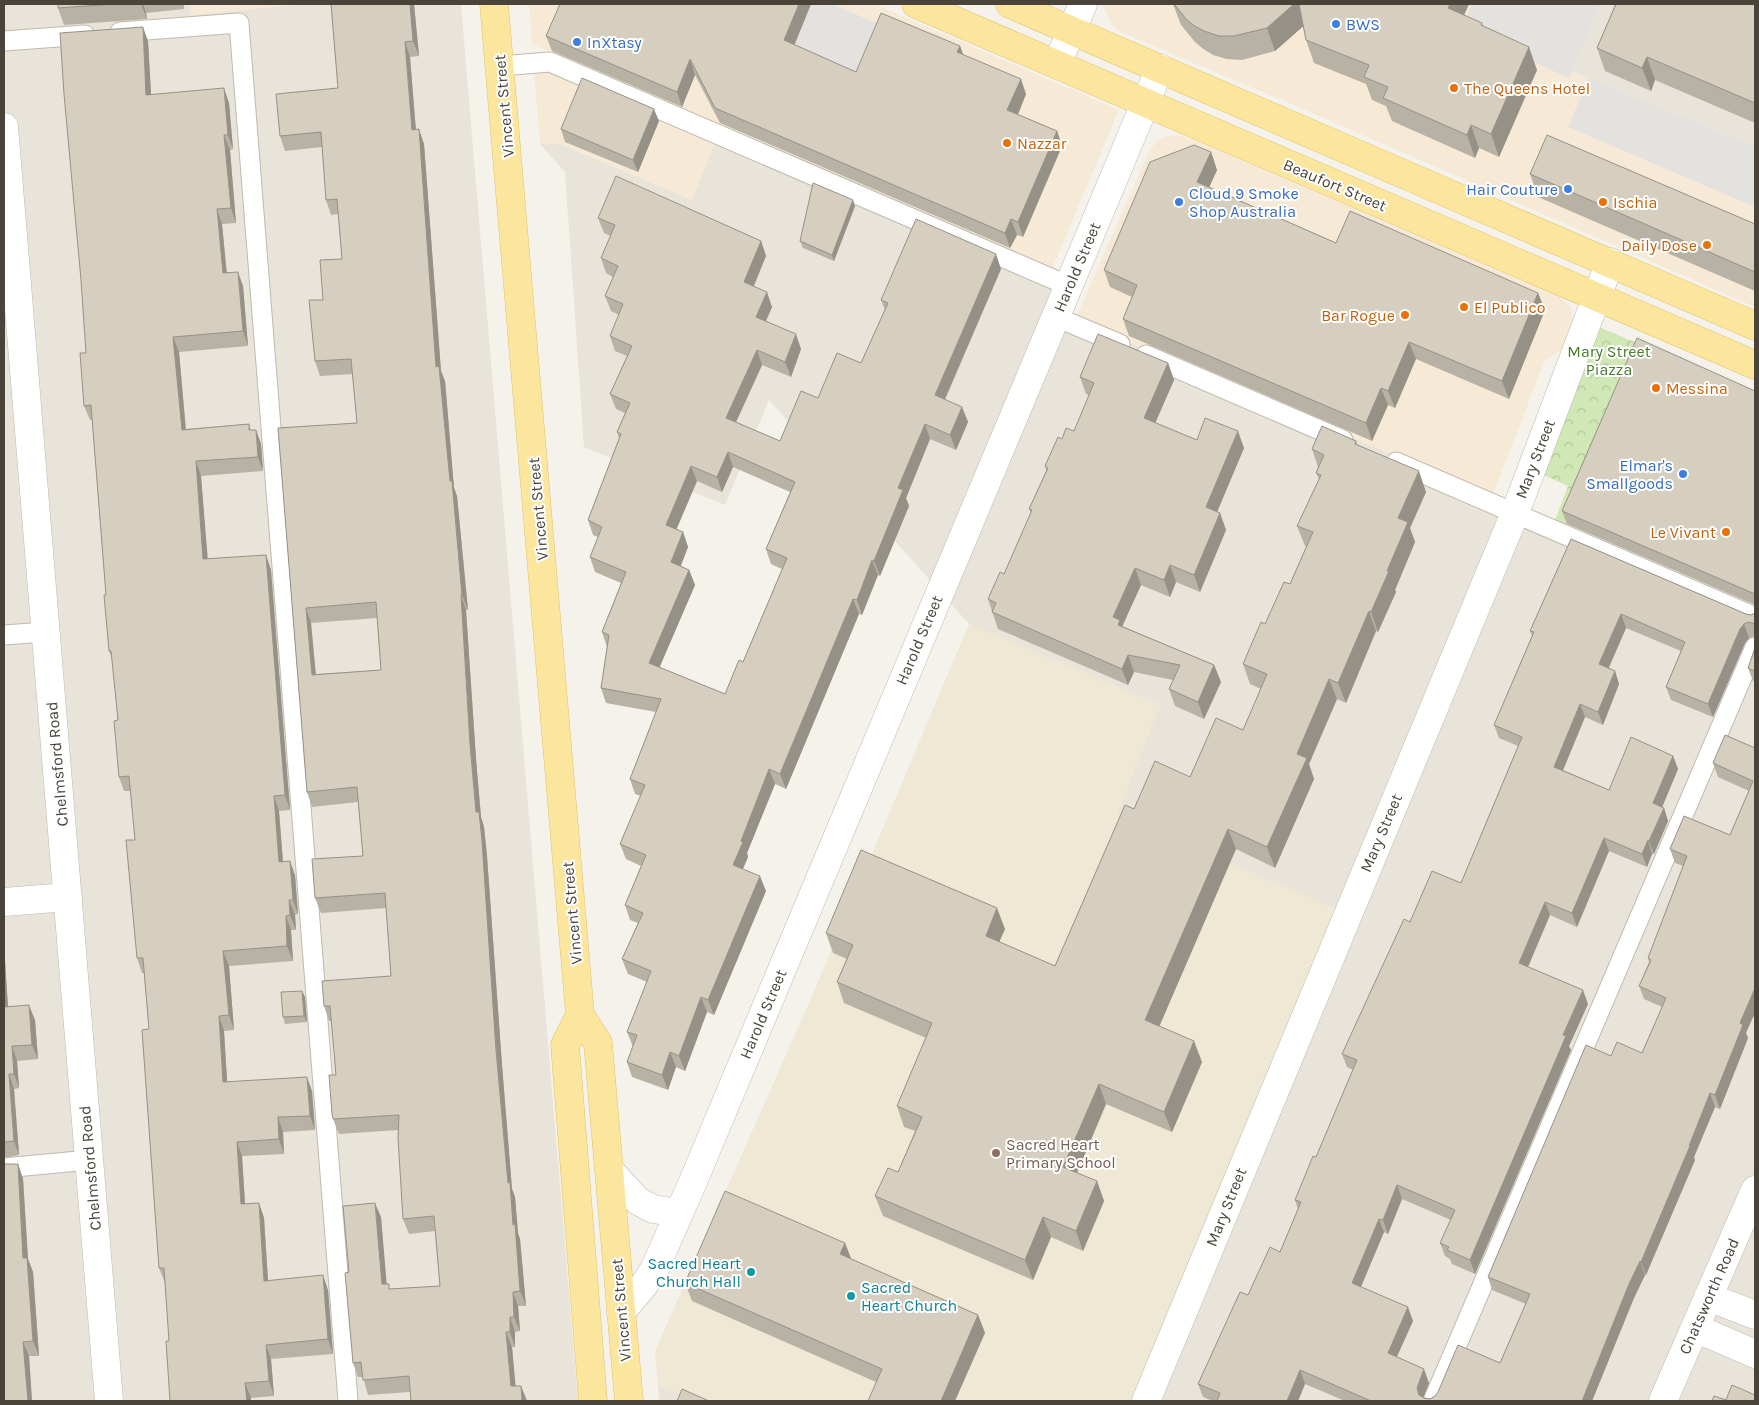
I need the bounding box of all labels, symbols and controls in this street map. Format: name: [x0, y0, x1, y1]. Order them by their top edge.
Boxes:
place label: BWS: [1346, 15, 1380, 34]
marker: BWS: [1330, 18, 1342, 30]
place label: InXtasy: [587, 33, 642, 52]
marker: InXtasy: [571, 36, 583, 48]
street label: Vincent Street: [490, 54, 518, 158]
place label: The Queens Hotel: [1464, 79, 1590, 98]
marker: The Queens Hotel: [1448, 82, 1460, 94]
place label: Nazzar: [1017, 134, 1067, 153]
marker: Nazzar: [1001, 137, 1013, 149]
street label: Beaufort Street: [1280, 155, 1390, 215]
place label: Hair Couture: [1466, 180, 1558, 199]
marker: Hair Couture: [1562, 183, 1574, 195]
place label: Cloud 9 Smoke Shop Australia: [1189, 184, 1299, 221]
place label: Ischia: [1613, 193, 1657, 212]
marker: Cloud 9 Smoke Shop Australia: [1173, 196, 1185, 208]
marker: Ischia: [1597, 196, 1609, 208]
street label: Harold Street: [1050, 219, 1104, 315]
place label: Daily Dose: [1621, 236, 1697, 255]
marker: Daily Dose: [1701, 239, 1713, 251]
place label: El Publico: [1474, 298, 1546, 317]
marker: El Publico: [1458, 301, 1470, 313]
place label: Bar Rogue: [1321, 306, 1395, 325]
marker: Bar Rogue: [1399, 309, 1411, 321]
park label: Mary Street Piazza: [1567, 342, 1651, 379]
place label: Messina: [1666, 379, 1728, 398]
marker: Messina: [1650, 382, 1662, 394]
street label: Mary Street: [1511, 417, 1559, 501]
place label: Elmar's Smallgoods: [1586, 456, 1673, 493]
street label: Vincent Street: [524, 457, 552, 561]
marker: Elmar's Smallgoods: [1677, 468, 1689, 480]
place label: Le Vivant: [1650, 523, 1716, 542]
marker: Le Vivant: [1720, 526, 1732, 538]
street label: Harold Street: [892, 592, 946, 688]
street label: Chelmsford Road: [42, 701, 72, 827]
street label: Mary Street: [1356, 791, 1406, 875]
street label: Vincent Street: [558, 861, 586, 965]
street label: Harold Street: [736, 966, 790, 1062]
street label: Chelmsford Road: [75, 1105, 105, 1231]
place label: Sacred Heart Primary School: [1006, 1135, 1116, 1172]
marker: Sacred Heart Primary School: [990, 1147, 1002, 1159]
street label: Mary Street: [1202, 1165, 1250, 1249]
street label: Chatsworth Road: [1675, 1235, 1743, 1357]
place label: Sacred Heart Church Hall: [647, 1254, 741, 1291]
street label: Vincent Street: [607, 1258, 635, 1362]
marker: Sacred Heart Church Hall: [745, 1266, 757, 1278]
place label: Sacred Heart Church: [861, 1278, 957, 1315]
marker: Sacred Heart Church: [845, 1290, 857, 1302]

